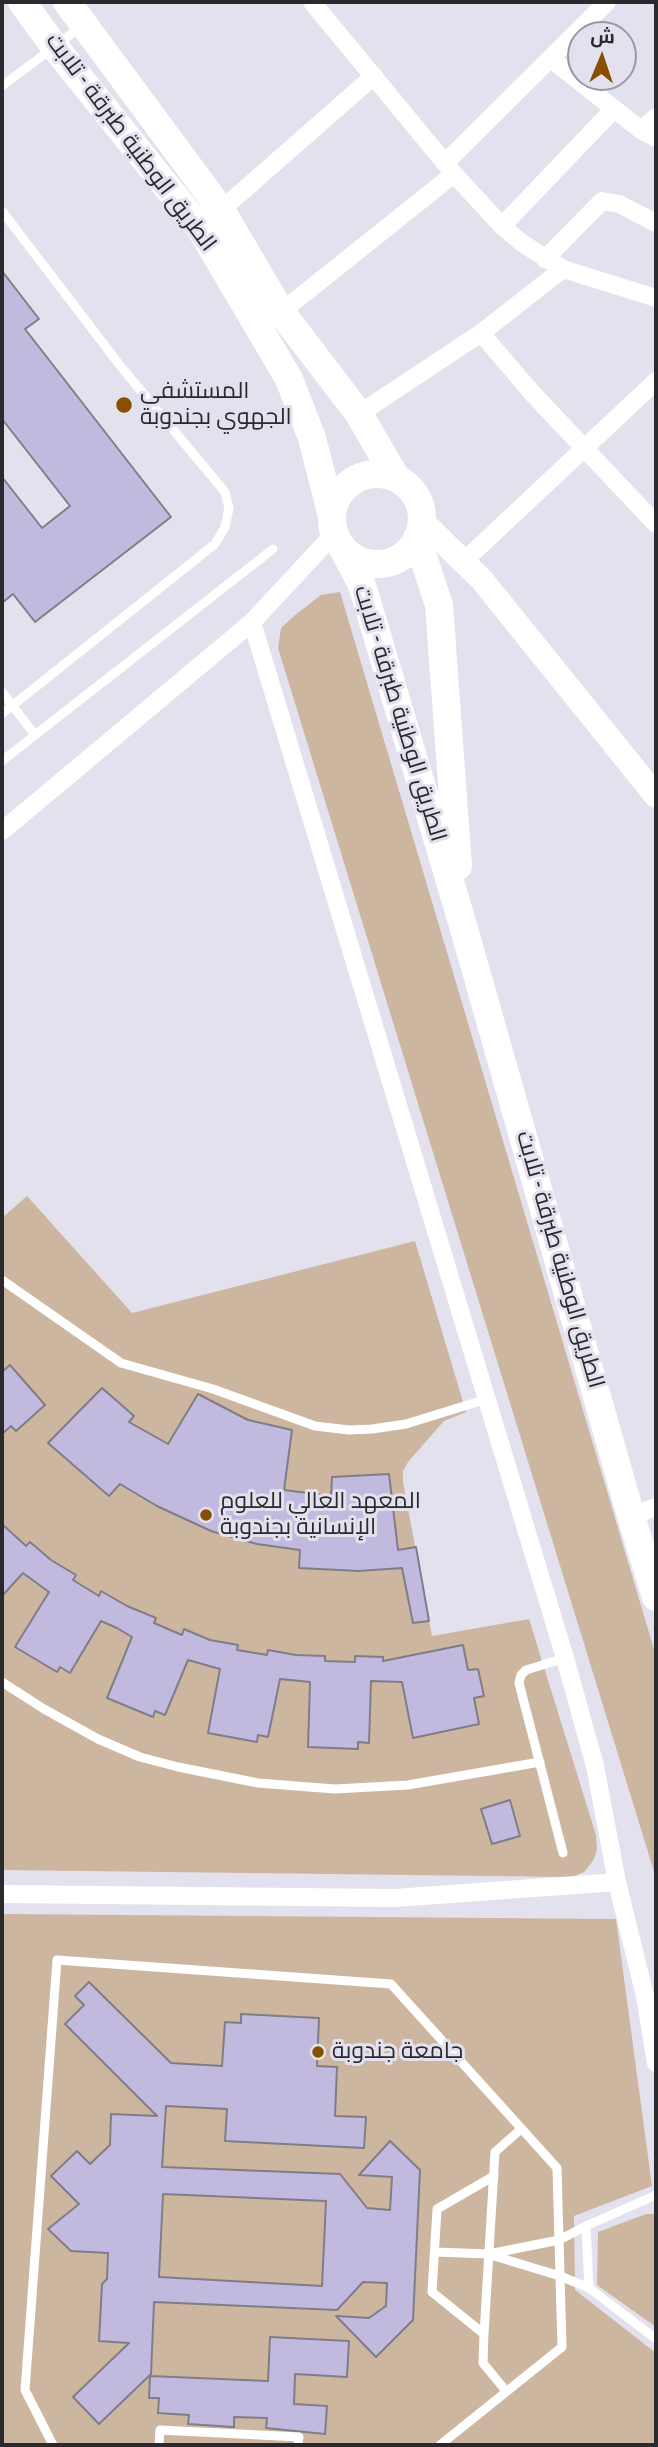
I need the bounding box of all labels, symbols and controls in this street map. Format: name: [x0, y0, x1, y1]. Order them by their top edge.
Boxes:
north arrow: [567, 21, 637, 91]
text: ش: [590, 25, 615, 48]
street label: الطريق الوطنية طبرقة - تلابت: [39, 28, 221, 258]
place label: المستشفى الجهوي بجندوبة: [140, 378, 292, 432]
marker: المستشفى الجهوي بجندوبة: [114, 395, 134, 415]
street label: الطريق الوطنية طبرقة - تلابت: [347, 583, 451, 845]
street label: الطريق الوطنية طبرقة - تلابت: [509, 1128, 609, 1392]
place label: المعهد العالي للعلوم الإنسانية بجندوبة: [220, 1488, 421, 1542]
marker: المعهد العالي للعلوم الإنسانية بجندوبة: [198, 1507, 214, 1523]
place label: جامعة جندوبة: [332, 2038, 463, 2066]
marker: جامعة جندوبة: [310, 2044, 326, 2060]

